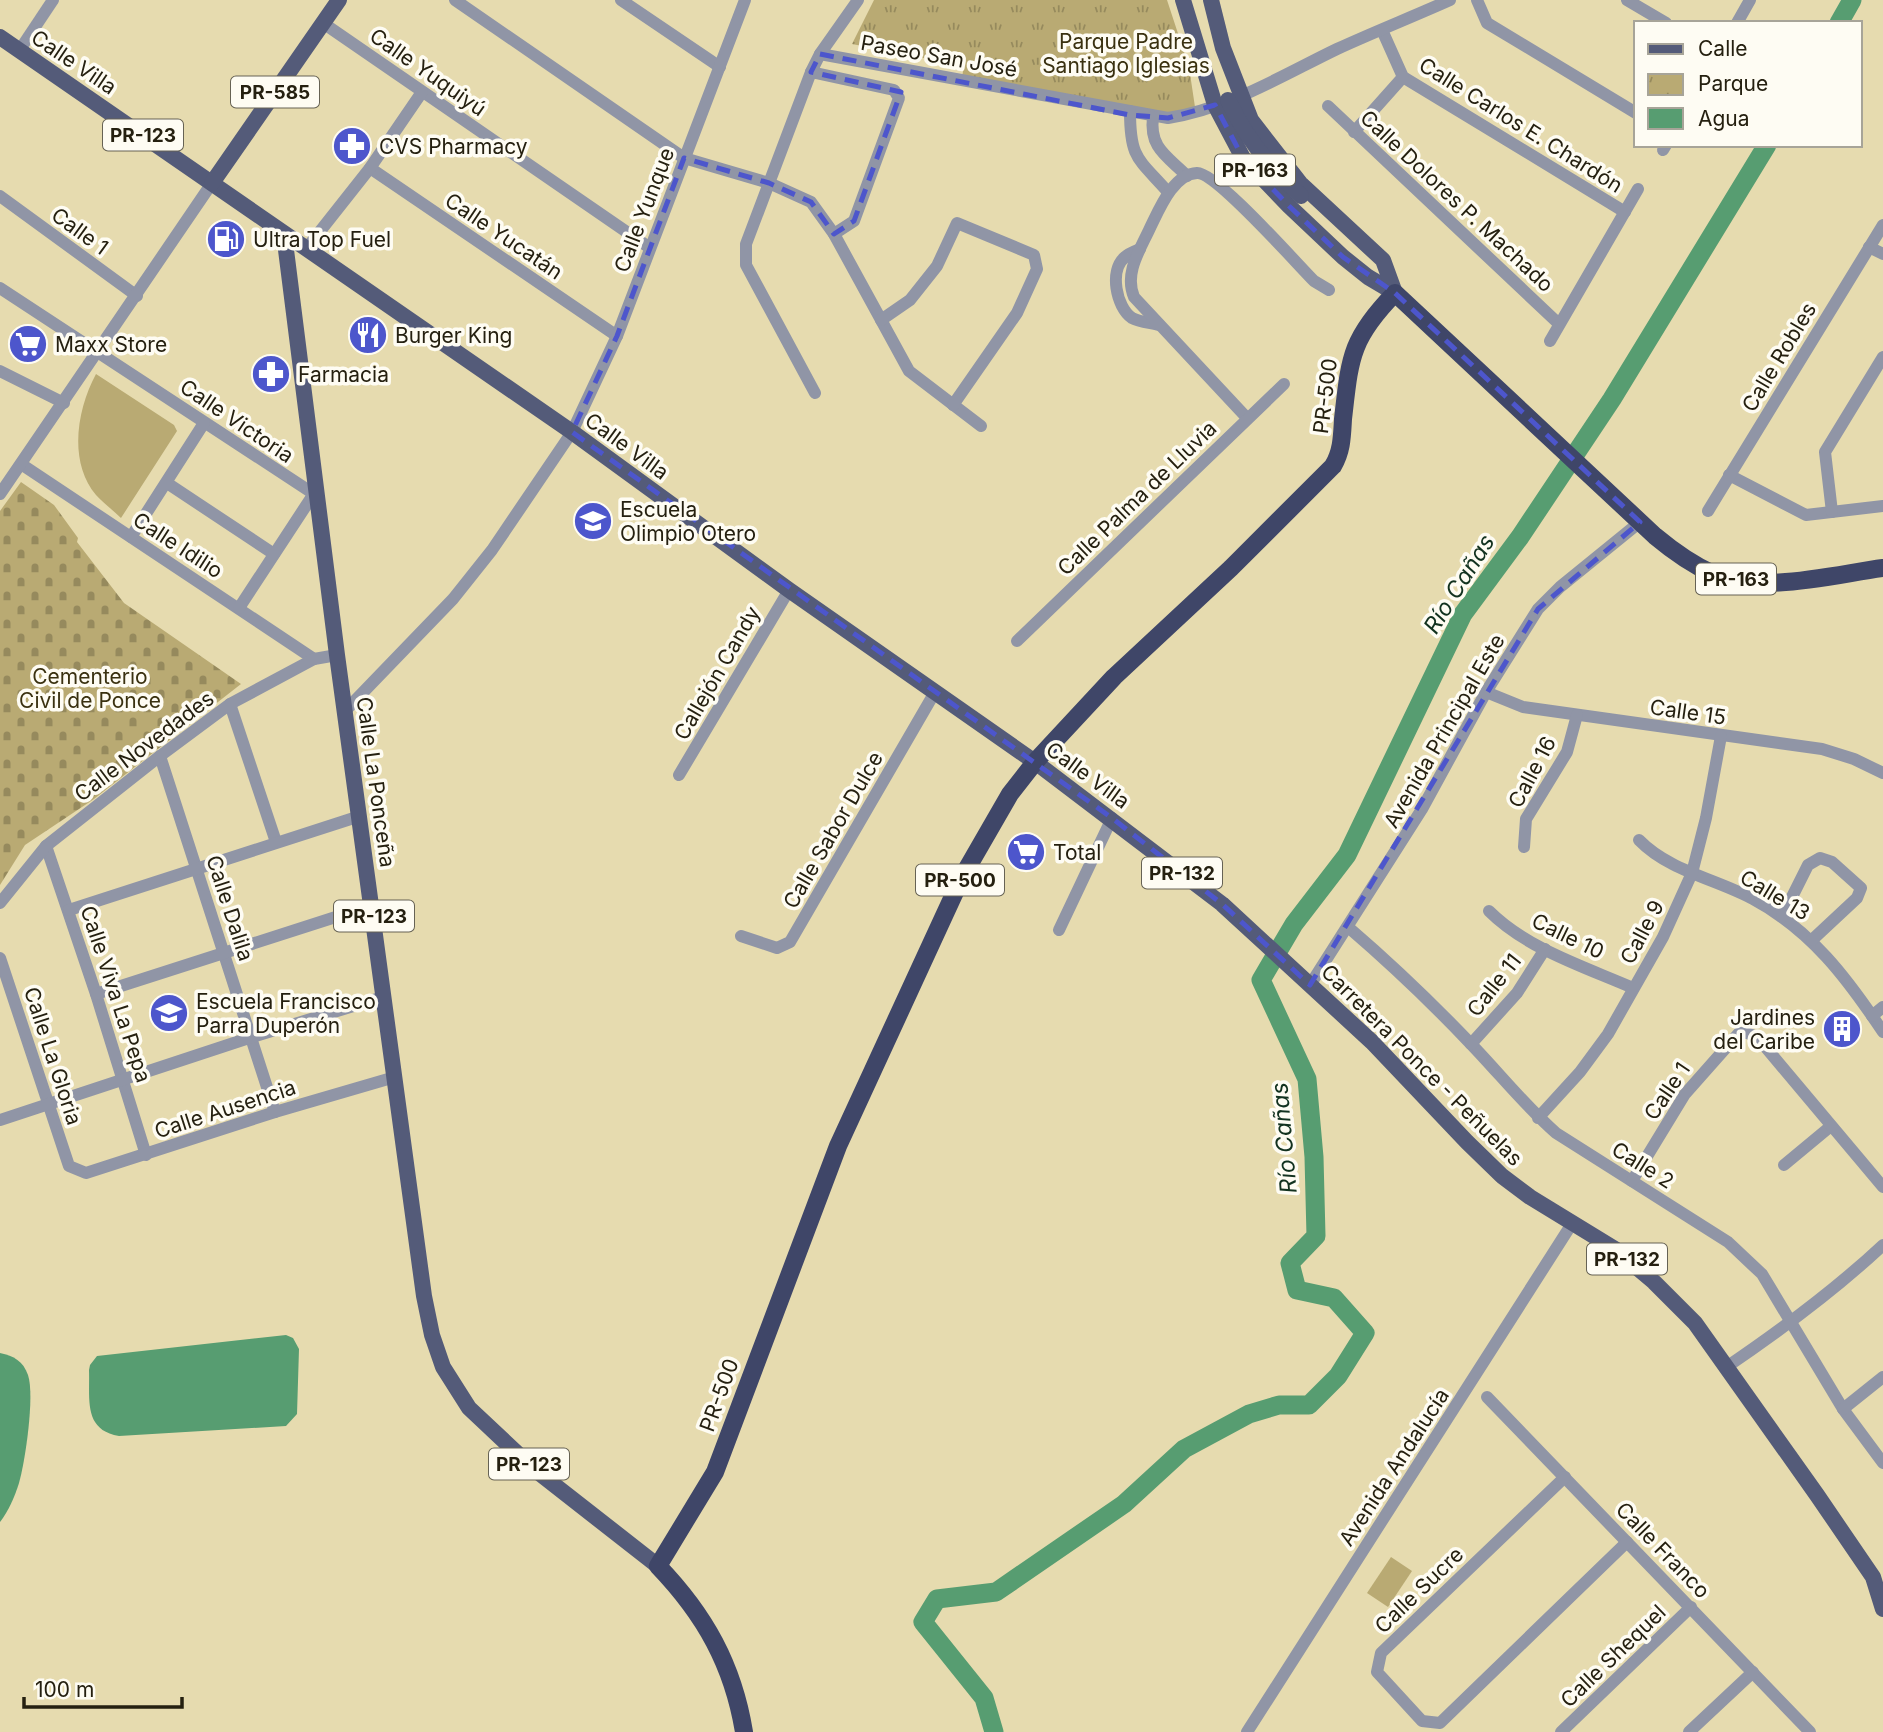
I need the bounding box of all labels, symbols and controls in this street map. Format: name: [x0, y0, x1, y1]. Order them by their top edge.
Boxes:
legend: [1634, 21, 1862, 147]
street label: Calle Yuquiyú: [365, 23, 491, 121]
street label: Calle Villa: [27, 25, 121, 99]
park label: Parque Padre Santiago Iglesias: [1042, 29, 1210, 78]
street label: Paseo San José: [859, 30, 1019, 82]
text: Calle: [1698, 36, 1748, 61]
street label: Calle Carlos E. Chardón: [1415, 52, 1627, 198]
text: Parque: [1698, 71, 1768, 96]
road number: PR-585: [231, 76, 319, 108]
street label: Calle Dolores P. Machado: [1355, 105, 1559, 297]
text: Agua: [1698, 106, 1750, 131]
road number: PR-123: [103, 119, 183, 150]
pharmacy icon: CVS Pharmacy: [331, 125, 373, 167]
place label: CVS Pharmacy: [379, 134, 528, 159]
street label: Calle Yunque: [609, 144, 679, 276]
road number: PR-163: [1215, 154, 1295, 186]
street label: Calle Yucatán: [440, 187, 568, 285]
street label: Calle 1: [47, 202, 113, 260]
fuel station icon: Ultra Top Fuel: [205, 218, 247, 260]
place label: Ultra Top Fuel: [253, 227, 391, 252]
street label: Calle Robles: [1737, 298, 1821, 416]
restaurant icon: Burger King: [347, 314, 389, 356]
supermarket icon: Maxx Store: [7, 323, 49, 365]
place label: Burger King: [395, 323, 512, 348]
place label: Maxx Store: [55, 332, 167, 357]
pharmacy icon: Farmacia: [250, 353, 292, 395]
street label: PR-500: [1308, 357, 1342, 435]
place label: Farmacia: [298, 362, 389, 387]
street label: Calle Victoria: [176, 374, 298, 468]
street label: Calle Villa: [580, 407, 674, 485]
street label: Calle Palma de Lluvia: [1052, 416, 1222, 580]
place label: Escuela Olimpio Otero: [620, 497, 756, 546]
school or university icon: Escuela Olimpio Otero: [572, 500, 614, 542]
street label: Calle Idilio: [128, 507, 228, 583]
water label: Río Cañas: [1418, 529, 1500, 639]
road number: PR-163: [1696, 564, 1776, 594]
street label: Callejón Candy: [669, 602, 765, 744]
street label: Avenida Principal Este: [1378, 630, 1510, 832]
park label: Cementerio Civil de Ponce: [19, 664, 161, 713]
street label: Calle Novedades: [69, 685, 219, 807]
street label: Calle 15: [1648, 694, 1728, 730]
street label: Calle La Ponceña: [352, 695, 400, 869]
street label: Calle 16: [1503, 732, 1561, 812]
street label: Calle Villa: [1041, 736, 1135, 814]
street label: Calle Sabor Dulce: [778, 747, 888, 913]
supermarket icon: Total: [1005, 831, 1047, 873]
place label: Total: [1053, 840, 1101, 865]
street label: Calle Dalila: [201, 852, 259, 964]
road number: PR-132: [1142, 858, 1222, 888]
road number: PR-500: [916, 864, 1004, 895]
street label: Calle 13: [1736, 864, 1814, 926]
street label: Calle 9: [1615, 896, 1669, 968]
road number: PR-123: [334, 900, 414, 932]
street label: Calle Viva La Pepa: [76, 902, 156, 1086]
street label: Calle 10: [1528, 908, 1608, 964]
street label: Calle 11: [1462, 949, 1526, 1021]
street label: Carretera Ponce - Peñuelas: [1316, 959, 1528, 1171]
street label: Calle La Gloria: [19, 984, 87, 1128]
place label: Escuela Francisco Parra Duperón: [196, 989, 376, 1038]
school or university icon: Escuela Francisco Parra Duperón: [148, 992, 190, 1034]
place label: Jardines del Caribe: [1713, 1005, 1815, 1054]
building icon: Jardines del Caribe: [1821, 1008, 1863, 1050]
street label: Calle 1: [1639, 1057, 1695, 1125]
street label: Calle Ausencia: [151, 1074, 299, 1144]
water label: Río Cañas: [1265, 1081, 1303, 1195]
street label: Calle 2: [1607, 1136, 1679, 1194]
road number: PR-132: [1587, 1244, 1667, 1274]
street label: PR-500: [694, 1355, 744, 1435]
street label: Avenida Andalucía: [1334, 1384, 1454, 1550]
road number: PR-123: [489, 1448, 569, 1480]
street label: Calle Franco: [1611, 1497, 1715, 1603]
street label: Calle Sucre: [1370, 1542, 1468, 1638]
street label: Calle Shequel: [1555, 1600, 1671, 1712]
scale bar: [24, 1666, 182, 1710]
text: 100 m: [35, 1677, 94, 1702]

